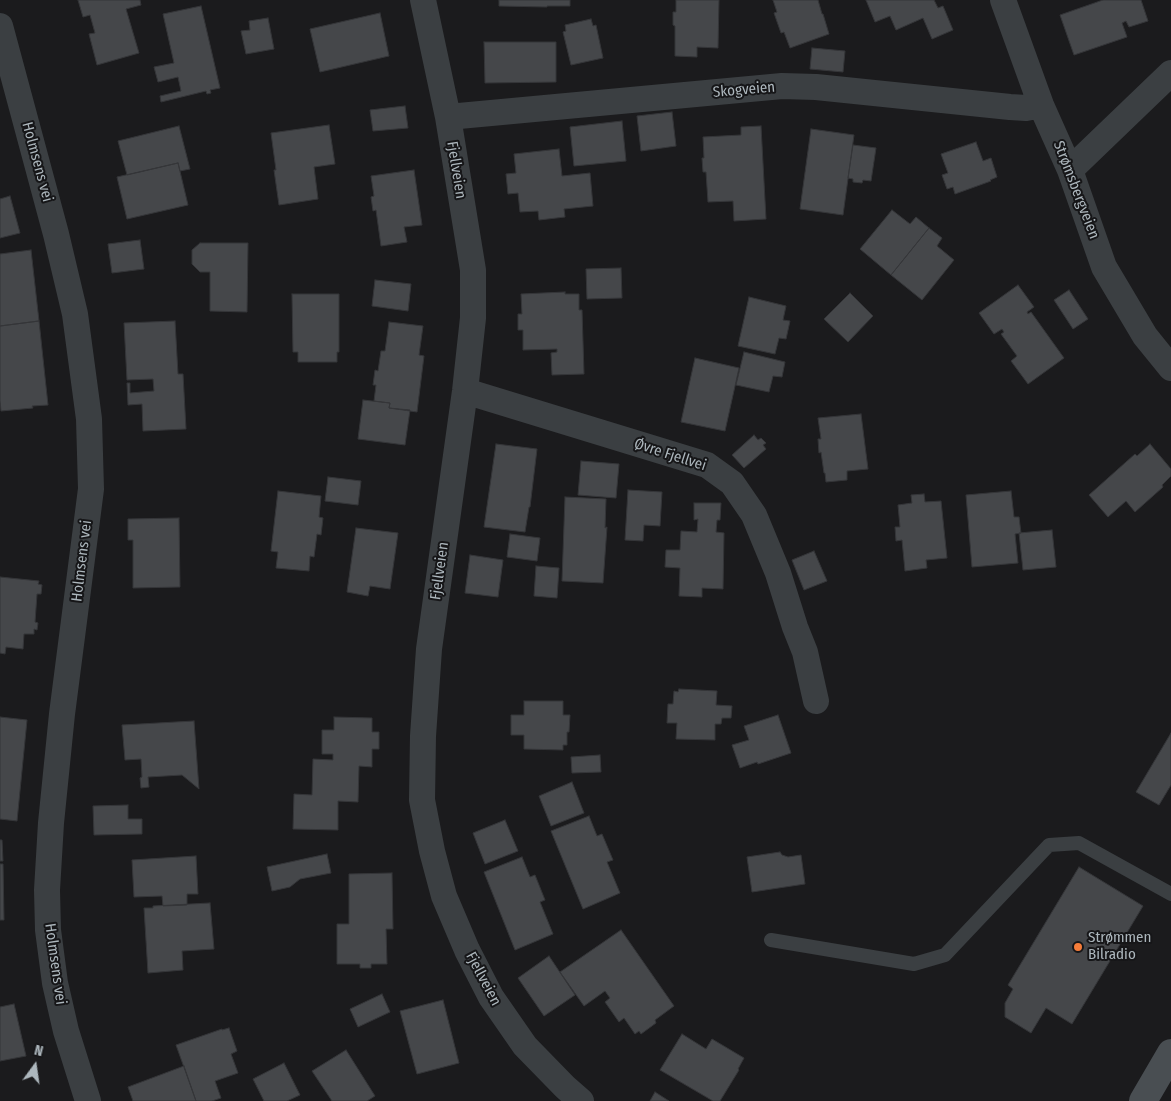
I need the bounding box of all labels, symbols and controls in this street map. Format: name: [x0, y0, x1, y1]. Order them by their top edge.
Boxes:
street label: Skogveien: [712, 78, 776, 102]
street label: Holmsens vei: [18, 120, 56, 204]
street label: Strømsbergveien: [1049, 138, 1103, 242]
street label: Fjellveien: [443, 140, 469, 200]
street label: Øvre Fjellvei: [632, 435, 708, 475]
street label: Holmsens vei: [68, 519, 96, 603]
street label: Fjellveien: [427, 541, 453, 601]
street label: Holmsens vei: [40, 922, 70, 1006]
place label: Strømmen Bilradio: [1088, 929, 1151, 964]
marker: Strømmen Bilradio: [1072, 941, 1084, 953]
street label: Fjellveien: [461, 949, 505, 1009]
north arrow: [10, 1041, 60, 1091]
text: N: [33, 1042, 45, 1060]

